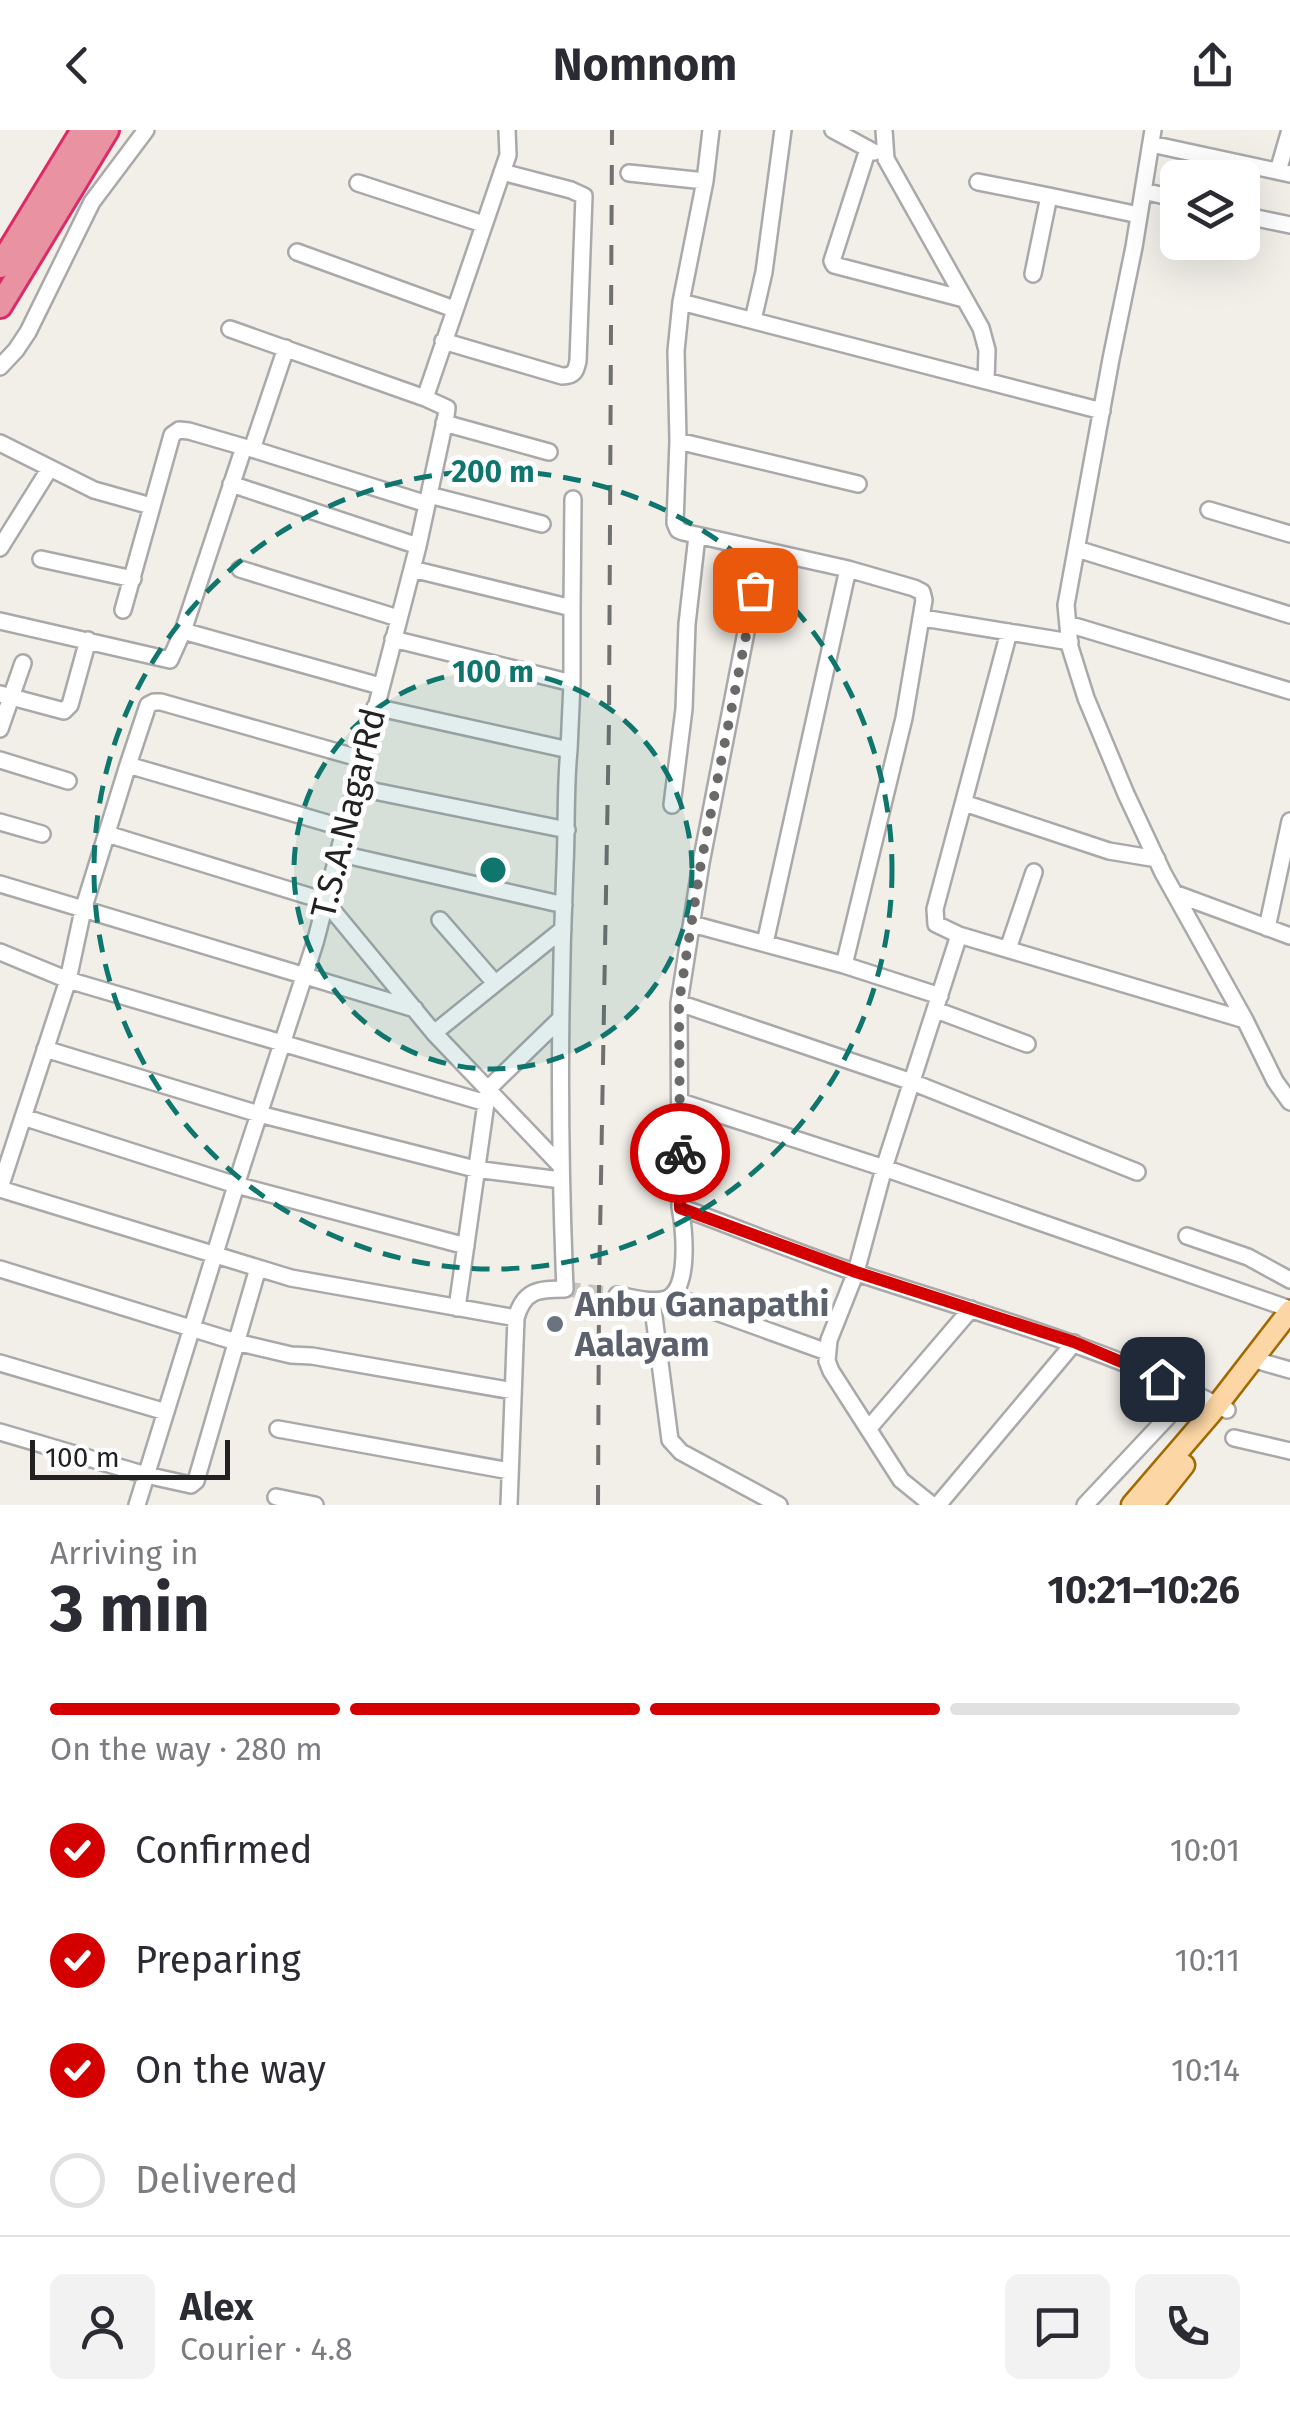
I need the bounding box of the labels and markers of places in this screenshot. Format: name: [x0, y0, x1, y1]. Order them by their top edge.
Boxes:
pin: [713, 548, 798, 633]
centre of rings: [475, 852, 511, 888]
place label: Anbu Ganapathi Aalayam: [574, 1283, 830, 1365]
marker: Anbu Ganapathi Aalayam: [544, 1313, 566, 1335]
pin: [1120, 1337, 1205, 1422]

